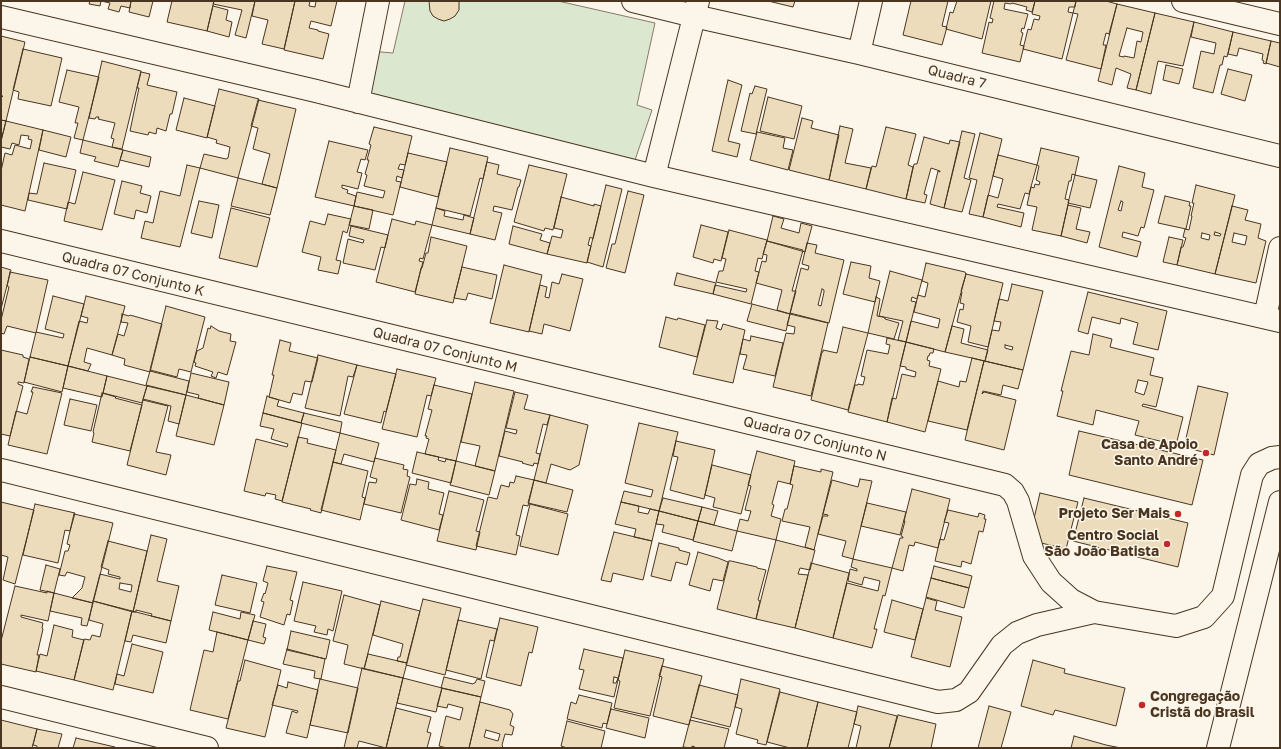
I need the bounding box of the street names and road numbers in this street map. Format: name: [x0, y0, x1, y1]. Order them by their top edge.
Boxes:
street label: Quadra 7: [926, 62, 988, 92]
street label: Quadra 07 Conjunto K: [60, 248, 206, 300]
street label: Quadra 07 Conjunto M: [371, 324, 519, 376]
street label: Quadra 07 Conjunto N: [742, 413, 888, 465]

